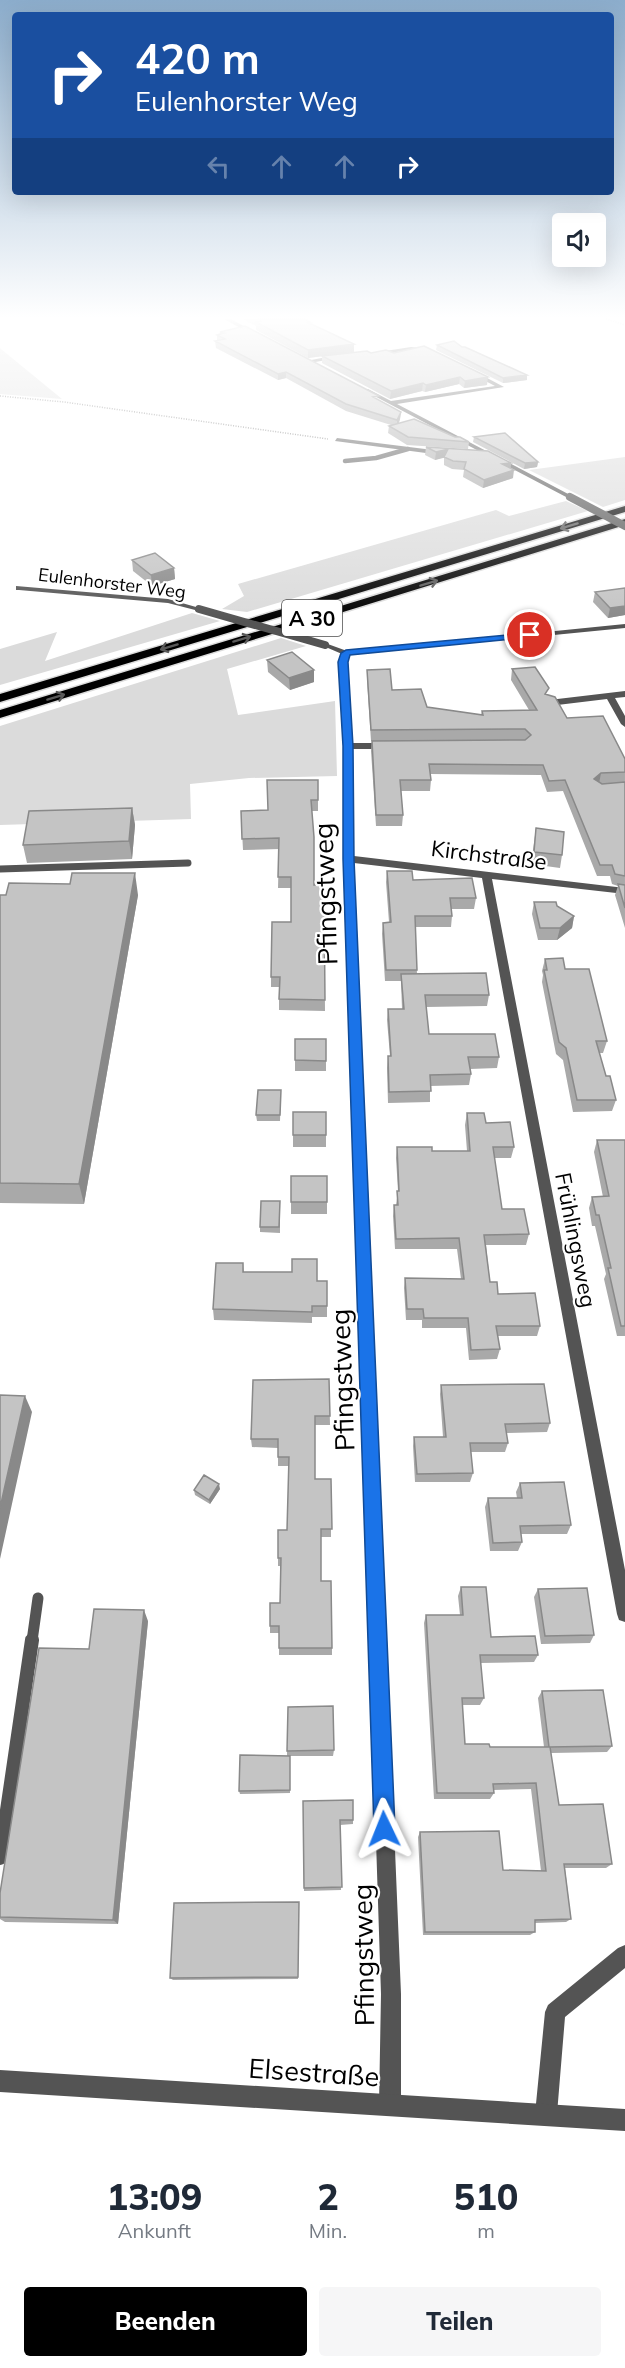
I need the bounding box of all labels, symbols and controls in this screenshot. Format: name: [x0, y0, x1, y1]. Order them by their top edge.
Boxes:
text: 420 m: [135, 32, 260, 85]
icon: right: [36, 36, 114, 114]
text: Eulenhorster Weg: [135, 84, 358, 118]
icon: left: [202, 150, 235, 183]
icon: ahead: [265, 150, 298, 183]
icon: ahead: [328, 150, 361, 183]
icon: right: [391, 150, 424, 183]
map controls: [552, 213, 606, 267]
button: sound: [552, 213, 606, 267]
one-way arrow: [560, 521, 579, 532]
street label: Eulenhorster Weg: [37, 563, 187, 603]
one-way arrow: [419, 576, 438, 587]
road number: A 30: [282, 600, 342, 636]
pin: [504, 609, 555, 660]
icon: arrive: [513, 618, 546, 651]
one-way arrow: [232, 633, 251, 644]
one-way arrow: [160, 642, 179, 653]
one-way arrow: [46, 691, 65, 702]
street label: Pfingstweg: [306, 822, 344, 966]
street label: Kirchstraße: [430, 834, 548, 876]
street label: Frühlingsweg: [549, 1170, 603, 1310]
street label: Pfingstweg: [323, 1308, 361, 1452]
position arrow: [352, 1797, 416, 1861]
street label: Pfingstweg: [345, 1884, 381, 2026]
street label: Elsestraße: [248, 2050, 380, 2094]
text: 13:09: [107, 2174, 202, 2219]
text: 2: [317, 2174, 339, 2219]
text: 510: [454, 2174, 518, 2219]
text: Ankunft: [118, 2218, 191, 2243]
text: Min.: [309, 2218, 347, 2243]
text: m: [477, 2218, 495, 2243]
button: Beenden: [24, 2287, 307, 2356]
button: Teilen: [319, 2287, 601, 2356]

